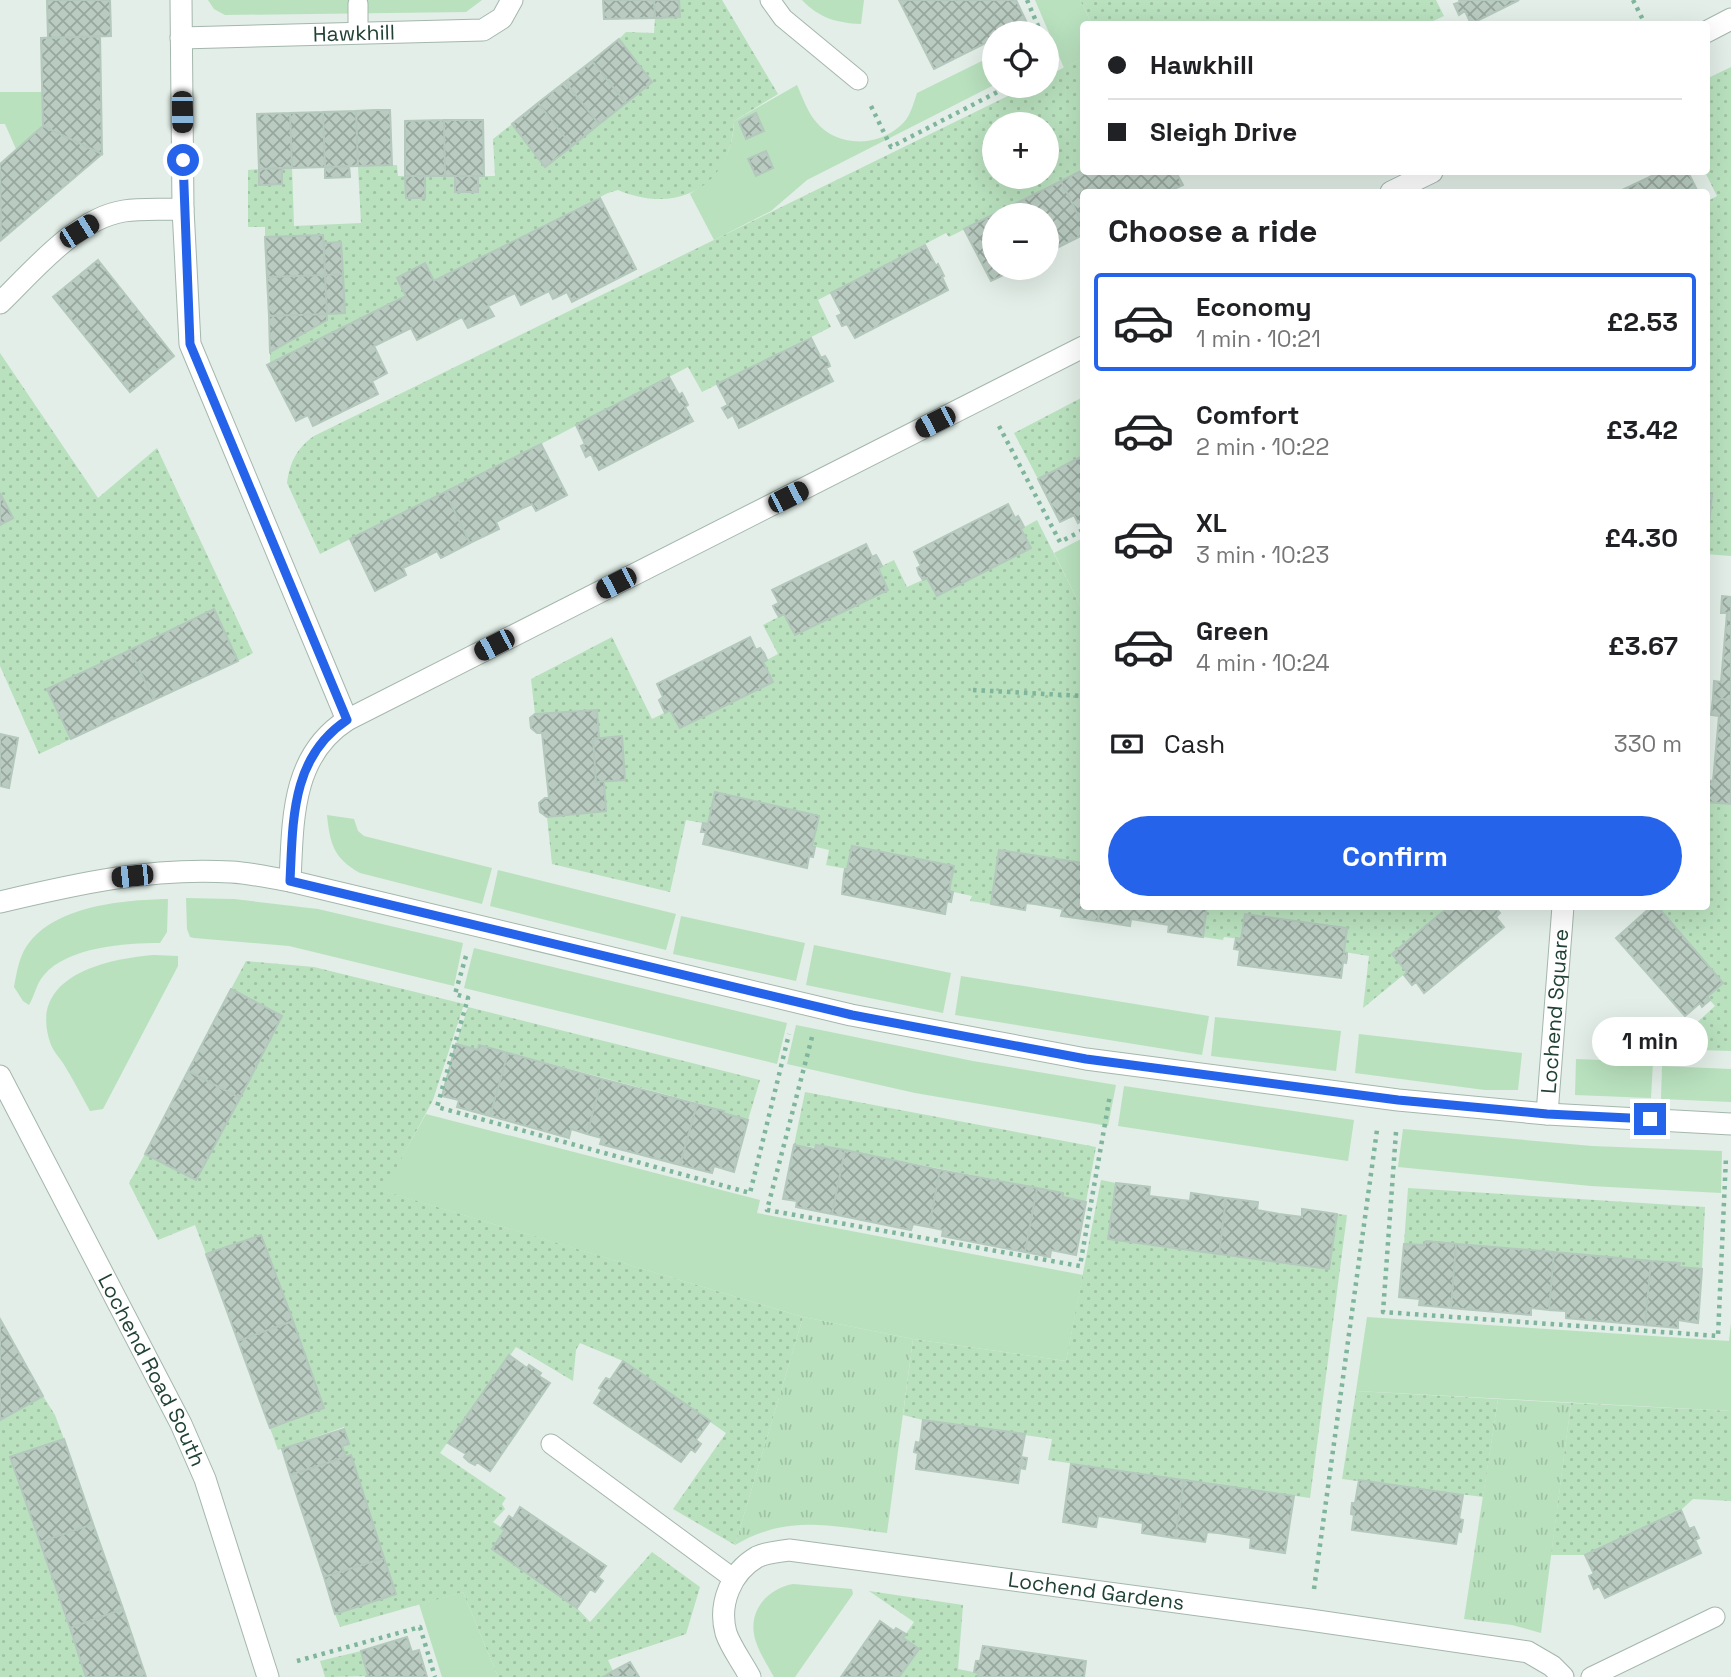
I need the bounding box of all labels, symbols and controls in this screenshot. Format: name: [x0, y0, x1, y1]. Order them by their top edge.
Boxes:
street label: Hawkhill: [313, 18, 395, 48]
map controls: [982, 21, 1059, 280]
button: locate: [982, 21, 1059, 98]
text: Hawkhill: [1150, 48, 1254, 82]
car: [172, 91, 193, 133]
button: +: [982, 112, 1059, 189]
text: Sleigh Drive: [1150, 115, 1297, 149]
route start: [167, 144, 199, 176]
button: −: [982, 203, 1059, 280]
car: [56, 211, 103, 251]
text: Choose a ride: [1108, 211, 1318, 251]
text: Economy: [1196, 290, 1312, 324]
icon: car: [1112, 291, 1175, 354]
text: £2.53: [1607, 305, 1678, 339]
text: 1 min · 10:21: [1196, 324, 1321, 354]
text: Comfort: [1196, 398, 1299, 432]
icon: car: [1112, 399, 1175, 462]
car: [912, 403, 959, 441]
text: £3.42: [1606, 413, 1678, 447]
text: 2 min · 10:22: [1196, 432, 1329, 462]
car: [765, 478, 812, 516]
text: XL: [1196, 506, 1227, 540]
icon: car: [1112, 507, 1175, 570]
text: £4.30: [1604, 521, 1678, 555]
text: 3 min · 10:23: [1196, 540, 1329, 570]
car: [593, 564, 640, 602]
text: Green: [1196, 614, 1269, 648]
icon: car: [1112, 615, 1175, 678]
car: [471, 626, 518, 664]
text: £3.67: [1608, 629, 1678, 663]
text: 4 min · 10:24: [1196, 648, 1330, 678]
icon: cash: [1108, 725, 1146, 763]
text: Cash: [1164, 727, 1225, 761]
text: 330 m: [1614, 729, 1682, 759]
button: Confirm: [1108, 816, 1682, 896]
car: [111, 863, 154, 889]
street label: Lochend Square: [1535, 928, 1574, 1095]
callout: 1 min: [1592, 1018, 1708, 1066]
text: 1 min: [1622, 1026, 1678, 1056]
route end: [1634, 1103, 1666, 1135]
street label: Lochend Road South: [92, 1269, 212, 1470]
street label: Lochend Gardens: [1006, 1566, 1186, 1616]

